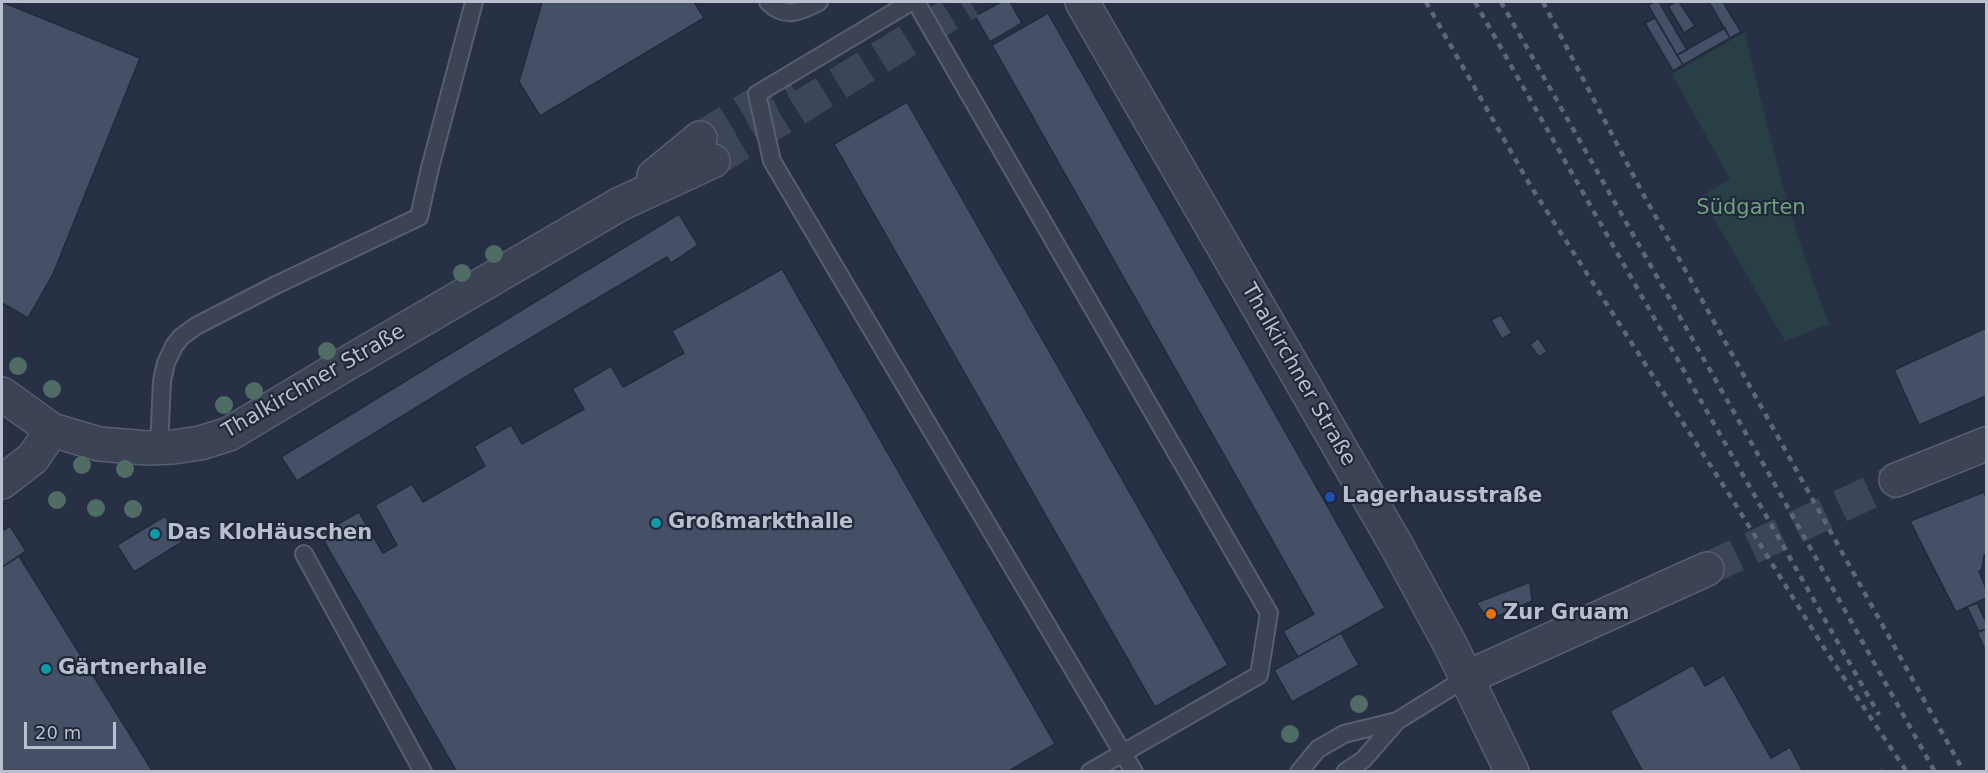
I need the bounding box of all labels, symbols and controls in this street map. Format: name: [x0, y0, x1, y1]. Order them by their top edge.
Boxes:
park label: Südgarten: [1696, 196, 1806, 222]
street label: Thalkirchner Straße: [1235, 279, 1361, 471]
street label: Thalkirchner Straße: [218, 319, 410, 445]
place label: Lagerhausstraße: [1342, 484, 1542, 510]
marker: Lagerhausstraße: [1323, 490, 1337, 504]
place label: Großmarkthalle: [668, 510, 853, 536]
marker: Großmarkthalle: [649, 516, 663, 530]
place label: Das KloHäuschen: [167, 521, 372, 547]
marker: Das KloHäuschen: [148, 527, 162, 541]
place label: Zur Gruam: [1503, 601, 1629, 627]
marker: Zur Gruam: [1484, 607, 1498, 621]
place label: Gärtnerhalle: [58, 656, 207, 682]
marker: Gärtnerhalle: [39, 662, 53, 676]
scale bar: [27, 710, 118, 748]
text: 20 m: [35, 722, 81, 743]

